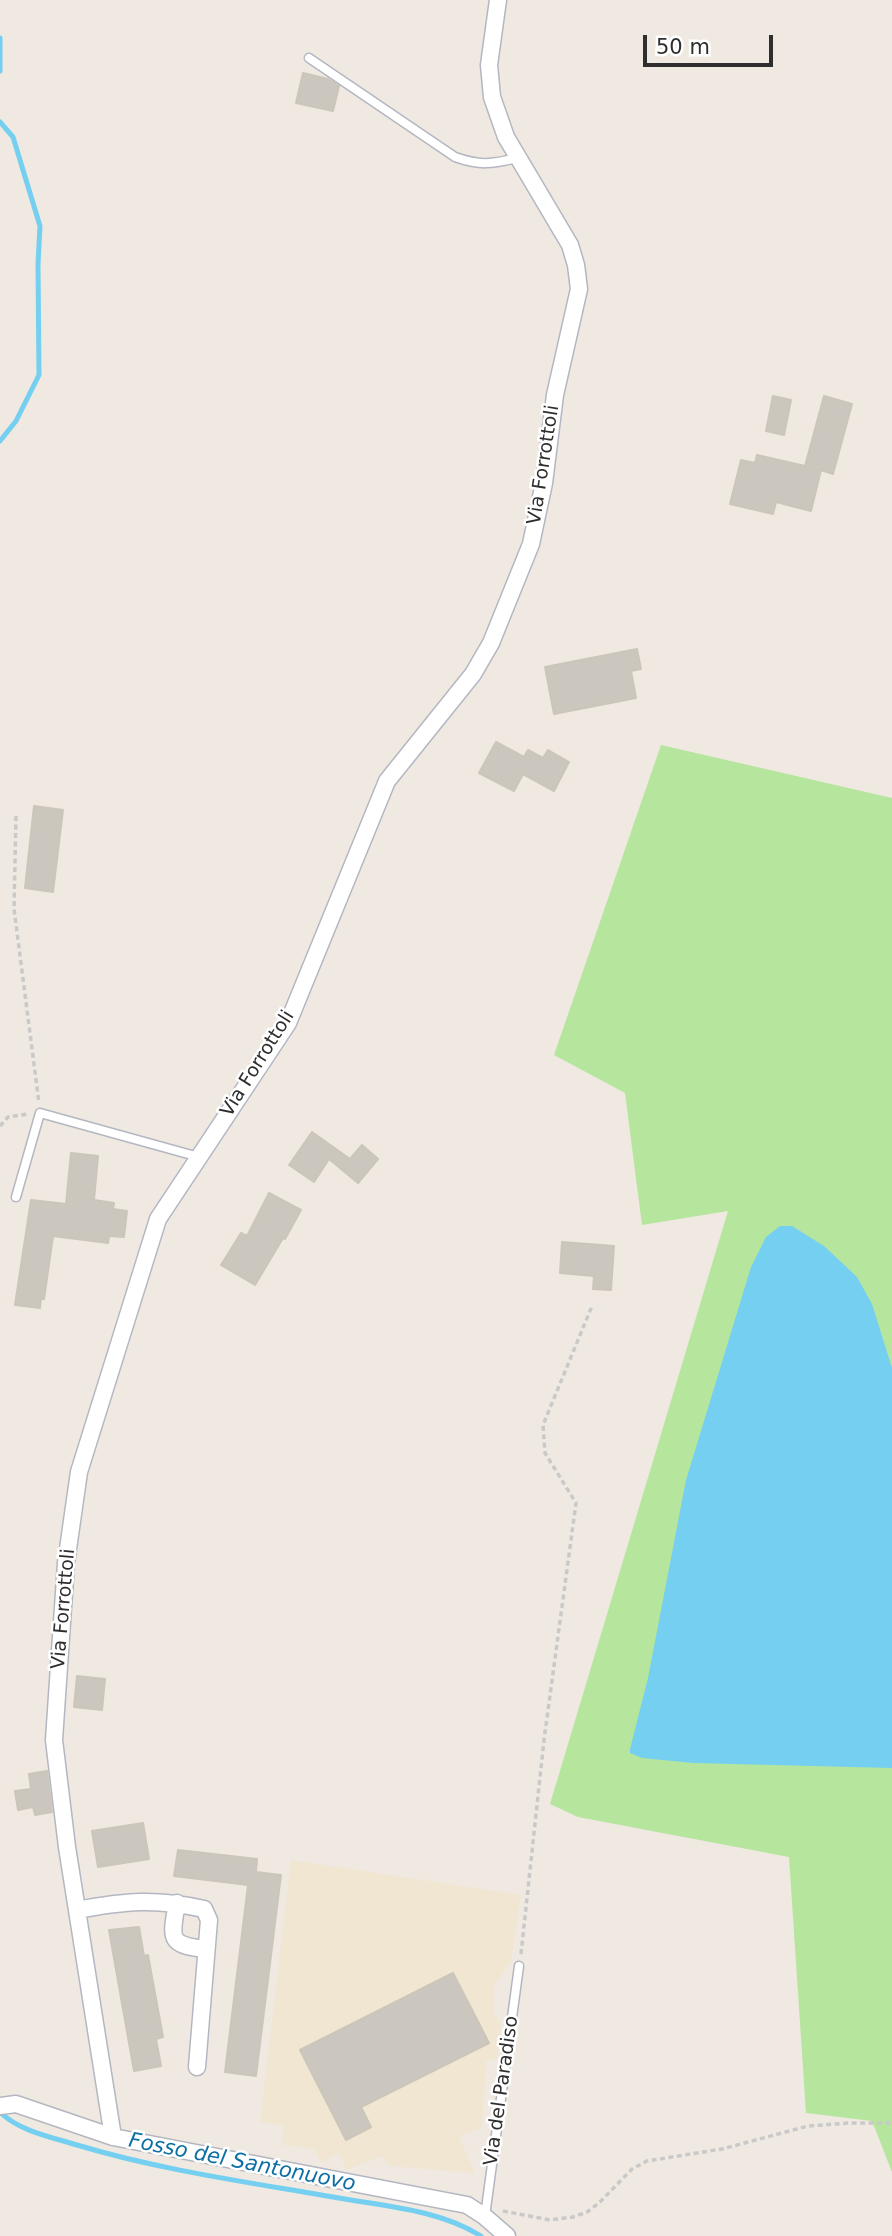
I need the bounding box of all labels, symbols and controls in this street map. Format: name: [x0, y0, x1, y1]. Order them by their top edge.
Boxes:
scale bar: [647, 21, 776, 65]
text: 50 m: [656, 35, 710, 59]
street label: Via Forrottoli: [523, 403, 565, 527]
street label: Via Forrottoli: [216, 1007, 300, 1121]
street label: Via Forrottoli: [47, 1548, 81, 1670]
street label: Via del Paradiso: [480, 2015, 524, 2167]
water label: Fosso del Santonuovo: [126, 2129, 358, 2197]

